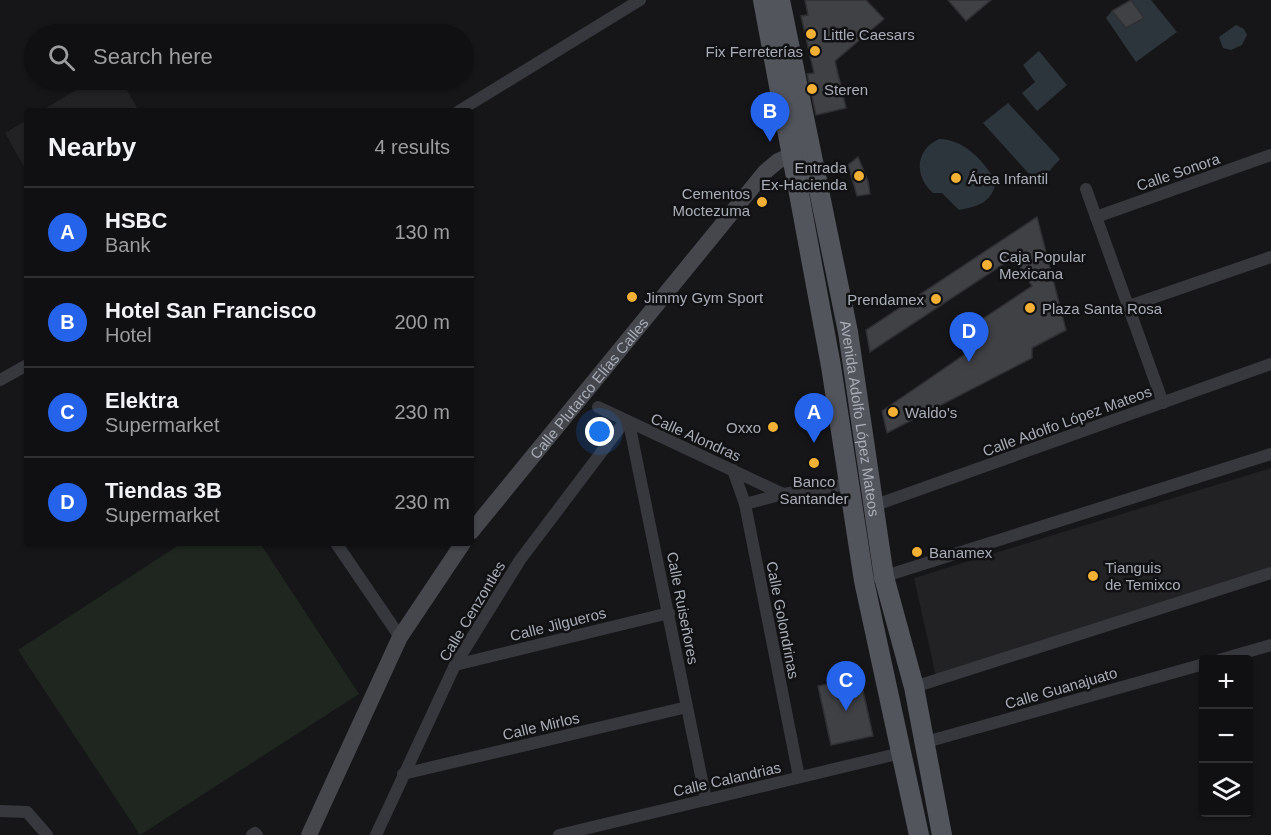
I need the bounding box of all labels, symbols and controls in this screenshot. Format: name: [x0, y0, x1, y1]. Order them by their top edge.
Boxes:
search box: [24, 24, 474, 90]
place label: Little Caesars: [823, 26, 915, 43]
marker: Little Caesars: [804, 27, 818, 41]
icon: search: [45, 41, 78, 74]
place label: Fix Ferreterías: [705, 43, 803, 60]
text: Search here: [93, 44, 213, 69]
marker: Fix Ferreterías: [808, 44, 822, 58]
place label: Steren: [824, 81, 868, 98]
marker: Steren: [805, 82, 819, 96]
pin: B: [750, 92, 790, 142]
text: Nearby: [48, 132, 136, 162]
text: 4 results: [374, 136, 450, 158]
street label: Calle Sonora: [1134, 150, 1222, 194]
place label: Entrada Ex-Hacienda: [761, 159, 848, 193]
marker: Entrada Ex-Hacienda: [852, 169, 866, 183]
place label: Área Infantil: [968, 170, 1048, 187]
marker: Área Infantil: [949, 171, 963, 185]
place label: Cementos Moctezuma: [672, 185, 751, 219]
marker: Cementos Moctezuma: [755, 195, 769, 209]
text: HSBC: [105, 208, 167, 233]
text: A: [60, 221, 75, 243]
text: 130 m: [394, 221, 450, 243]
text: Bank: [105, 234, 151, 256]
place label: Caja Popular Mexicana: [999, 248, 1086, 282]
marker: Caja Popular Mexicana: [980, 258, 994, 272]
place label: Jimmy Gym Sport: [644, 289, 764, 306]
marker: Jimmy Gym Sport: [625, 290, 639, 304]
place label: Prendamex: [847, 291, 924, 308]
marker: Prendamex: [929, 292, 943, 306]
text: Hotel San Francisco: [105, 298, 317, 323]
place label: Plaza Santa Rosa: [1042, 300, 1163, 317]
marker: Plaza Santa Rosa: [1023, 301, 1037, 315]
text: B: [60, 311, 75, 333]
text: 200 m: [394, 311, 450, 333]
pin: D: [950, 312, 988, 362]
street label: Calle Plutarco Elías Calles: [526, 314, 651, 462]
street label: Avenida Adolfo López Mateos: [837, 319, 883, 518]
text: Hotel: [105, 324, 152, 346]
street label: Calle Adolfo López Mateos: [980, 382, 1154, 460]
text: Elektra: [105, 388, 178, 413]
pin: A: [794, 394, 834, 443]
text: C: [60, 401, 75, 423]
text: 230 m: [394, 401, 450, 423]
place label: Waldo's: [905, 404, 957, 421]
marker: Waldo's: [886, 405, 900, 419]
street label: Calle Alondras: [648, 410, 744, 464]
text: Supermarket: [105, 414, 220, 436]
your location: [585, 417, 614, 446]
place label: Oxxo: [726, 419, 761, 436]
marker: Oxxo: [766, 420, 780, 434]
marker: Banco Santander: [807, 456, 821, 470]
place label: Banco Santander: [779, 473, 849, 507]
text: Tiendas 3B: [105, 478, 222, 503]
text: D: [60, 491, 75, 513]
text: 230 m: [394, 491, 450, 513]
text: Supermarket: [105, 504, 220, 526]
place label: Banamex: [929, 544, 993, 561]
marker: Banamex: [910, 545, 924, 559]
street label: Calle Ruiseñores: [664, 550, 702, 666]
street label: Calle Cenzontles: [436, 558, 508, 664]
place label: Tianguis de Temixco: [1105, 559, 1181, 593]
street label: Calle Golondrinas: [763, 560, 803, 680]
marker: Tianguis de Temixco: [1086, 569, 1100, 583]
street label: Calle Jilgueros: [508, 604, 608, 644]
map controls: [1199, 655, 1253, 817]
button: +: [1199, 655, 1253, 709]
pin: C: [826, 662, 866, 711]
street label: Calle Guanajuato: [1003, 664, 1119, 712]
street label: Calle Mirlos: [501, 709, 581, 743]
button: −: [1199, 709, 1253, 763]
street label: Calle Calandrias: [671, 758, 783, 800]
button: layers: [1199, 763, 1253, 817]

